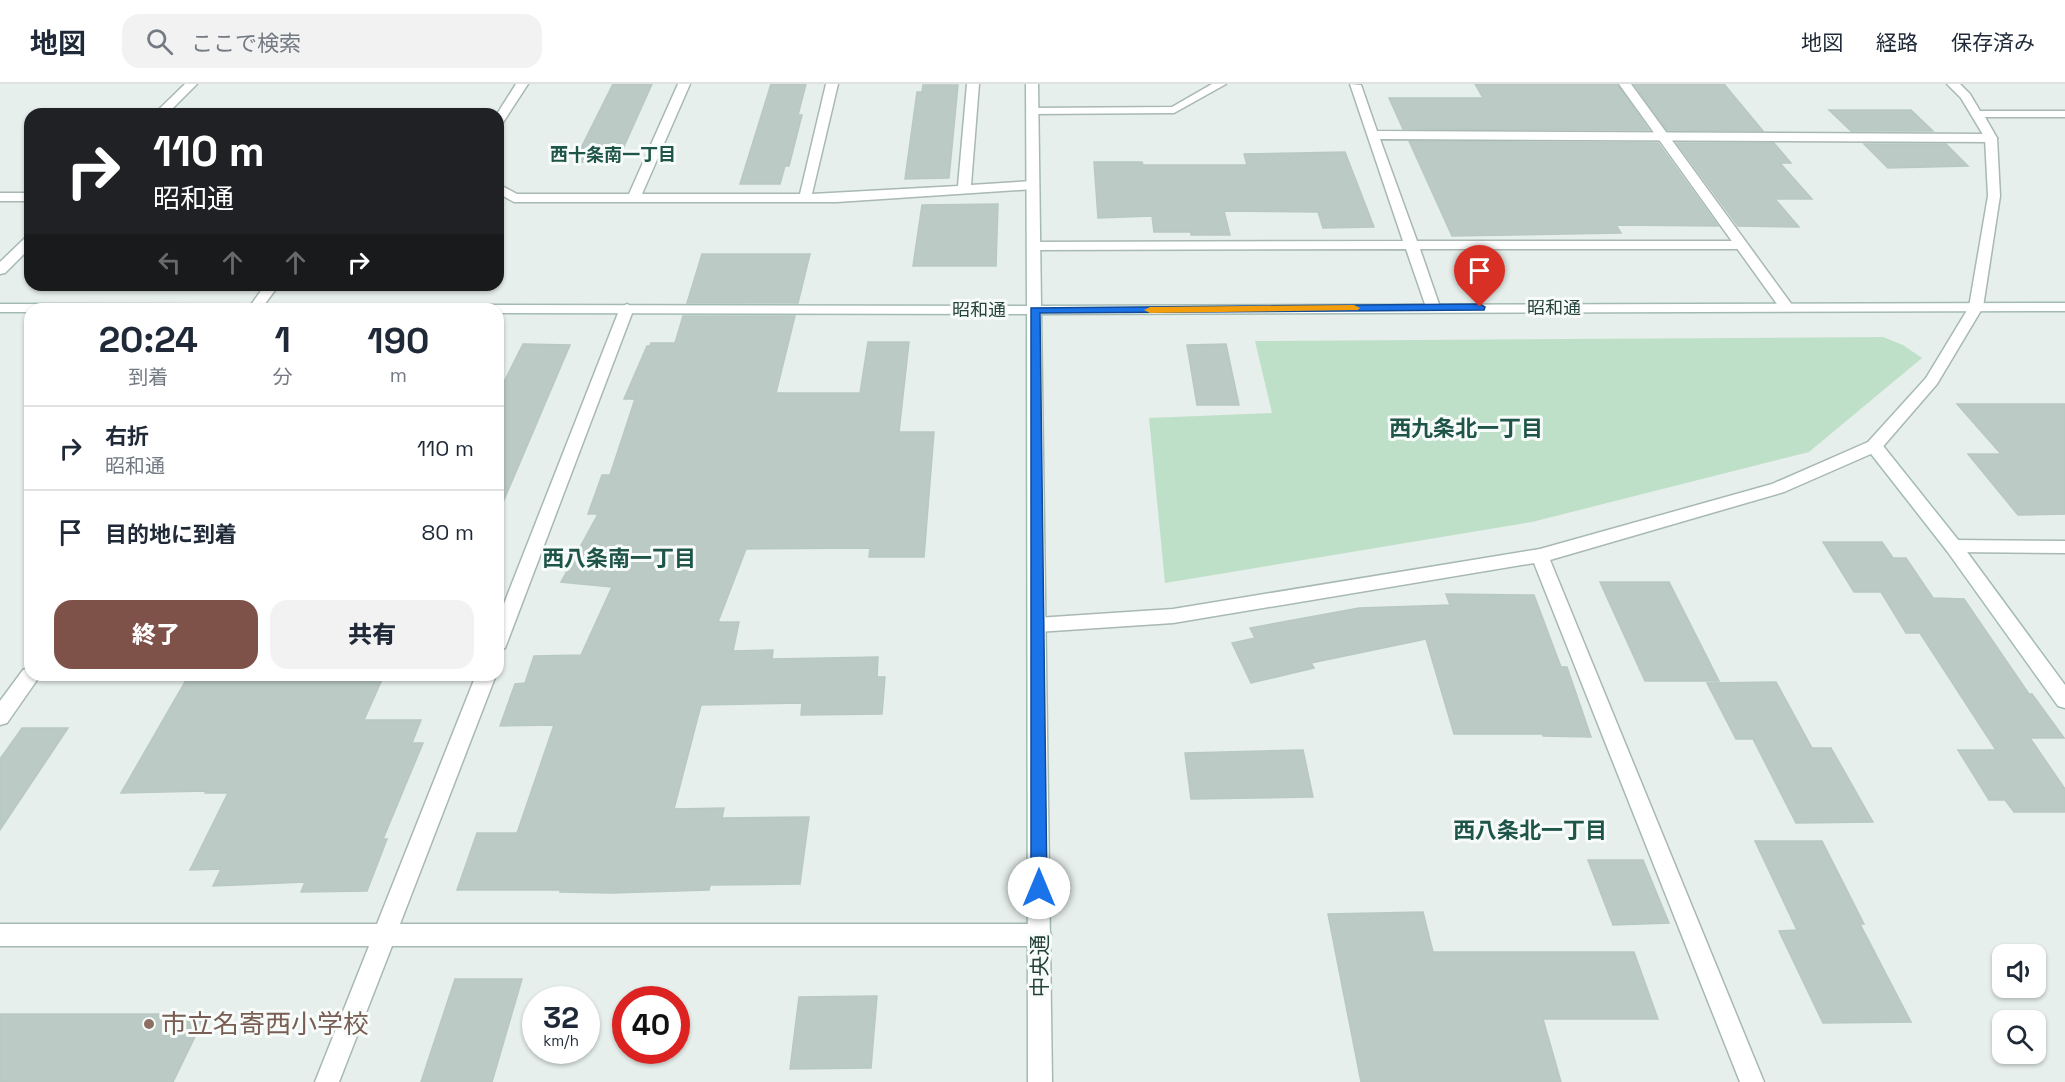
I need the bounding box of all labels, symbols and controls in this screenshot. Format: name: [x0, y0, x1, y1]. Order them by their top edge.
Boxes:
search box: [122, 14, 542, 68]
text: 地図: [30, 25, 86, 61]
icon: search: [143, 25, 176, 58]
text: ここで検索: [191, 29, 301, 57]
text: 地図: [1801, 29, 1843, 56]
text: 経路: [1876, 29, 1918, 56]
text: 保存済み: [1951, 29, 2035, 56]
text: 110 m: [153, 125, 265, 178]
icon: right: [54, 132, 132, 210]
district label: 西十条南一丁目: [550, 143, 676, 166]
text: 昭和通: [153, 181, 234, 216]
pin: [1454, 245, 1505, 307]
icon: left: [153, 246, 186, 279]
icon: ahead: [216, 246, 249, 279]
icon: ahead: [279, 246, 312, 279]
icon: right: [342, 246, 375, 279]
icon: arrive: [1463, 254, 1496, 287]
street label: 昭和通: [1527, 296, 1581, 319]
street label: 昭和通: [952, 298, 1006, 321]
text: 20:24: [99, 317, 198, 363]
text: 1: [274, 317, 291, 363]
text: 190: [367, 318, 429, 364]
text: m: [390, 362, 407, 388]
text: 到着: [128, 364, 168, 390]
text: 分: [273, 364, 293, 390]
district label: 西九条北一丁目: [1389, 414, 1543, 442]
text: 右折: [105, 422, 149, 450]
icon: right: [54, 432, 87, 465]
text: 110 m: [417, 434, 474, 462]
text: 昭和通: [105, 453, 165, 479]
icon: arrive: [54, 516, 87, 549]
text: 80 m: [422, 518, 474, 546]
text: 目的地に到着: [105, 520, 237, 548]
district label: 西八条南一丁目: [542, 544, 696, 572]
button: 終了: [54, 600, 258, 669]
button: 共有: [270, 600, 474, 669]
district label: 西八条北一丁目: [1453, 816, 1607, 844]
position arrow: [1007, 856, 1071, 920]
street label: 中央通: [1026, 935, 1053, 998]
map controls: [1992, 944, 2046, 1064]
button: sound: [1992, 944, 2046, 998]
speed limit sign: 40: [612, 986, 690, 1064]
text: 32: [543, 998, 579, 1037]
place label: 市立名寄西小学校: [161, 1007, 369, 1041]
button: search: [1992, 1010, 2046, 1064]
marker: 市立名寄西小学校: [142, 1017, 156, 1031]
text: km/h: [543, 1031, 579, 1050]

